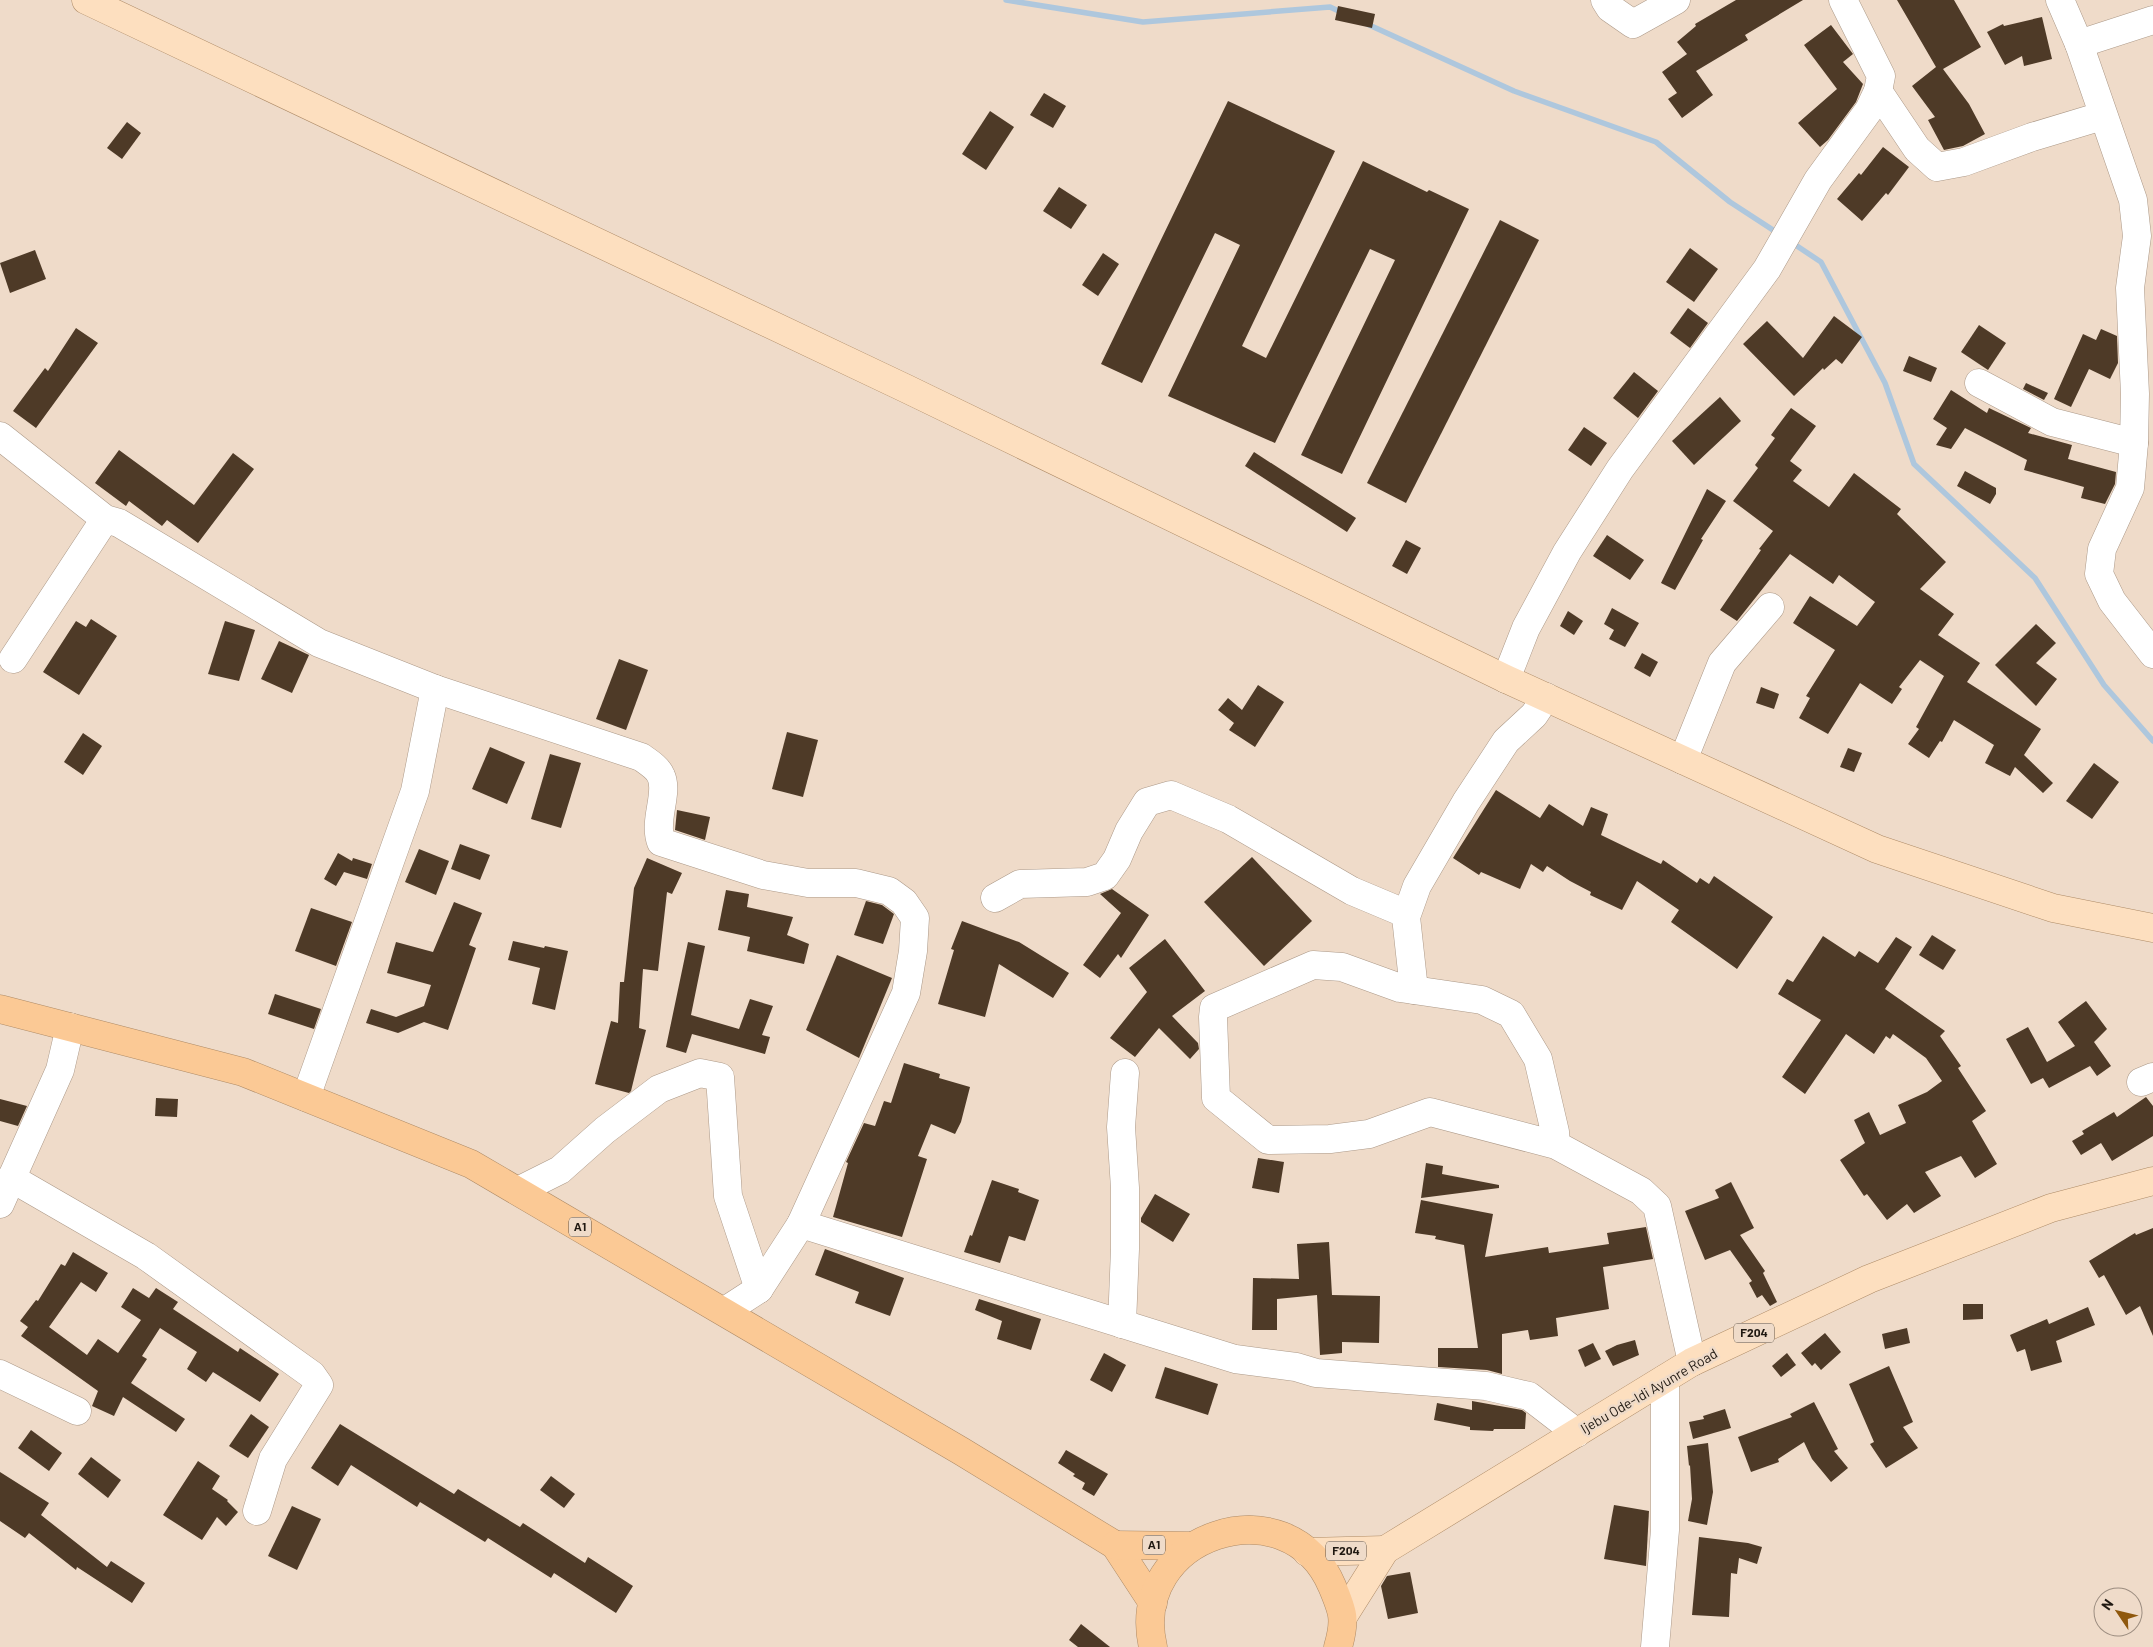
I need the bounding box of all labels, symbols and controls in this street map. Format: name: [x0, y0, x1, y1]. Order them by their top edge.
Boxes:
road number: A1: [569, 1218, 591, 1236]
road number: F204: [1734, 1324, 1774, 1342]
street label: Ijebu Ode-Idi Ayunre Road: [1577, 1344, 1720, 1437]
road number: A1: [1143, 1536, 1165, 1554]
road number: F204: [1326, 1542, 1366, 1560]
north arrow: [2093, 1587, 2143, 1637]
text: N: [2097, 1596, 2117, 1613]

